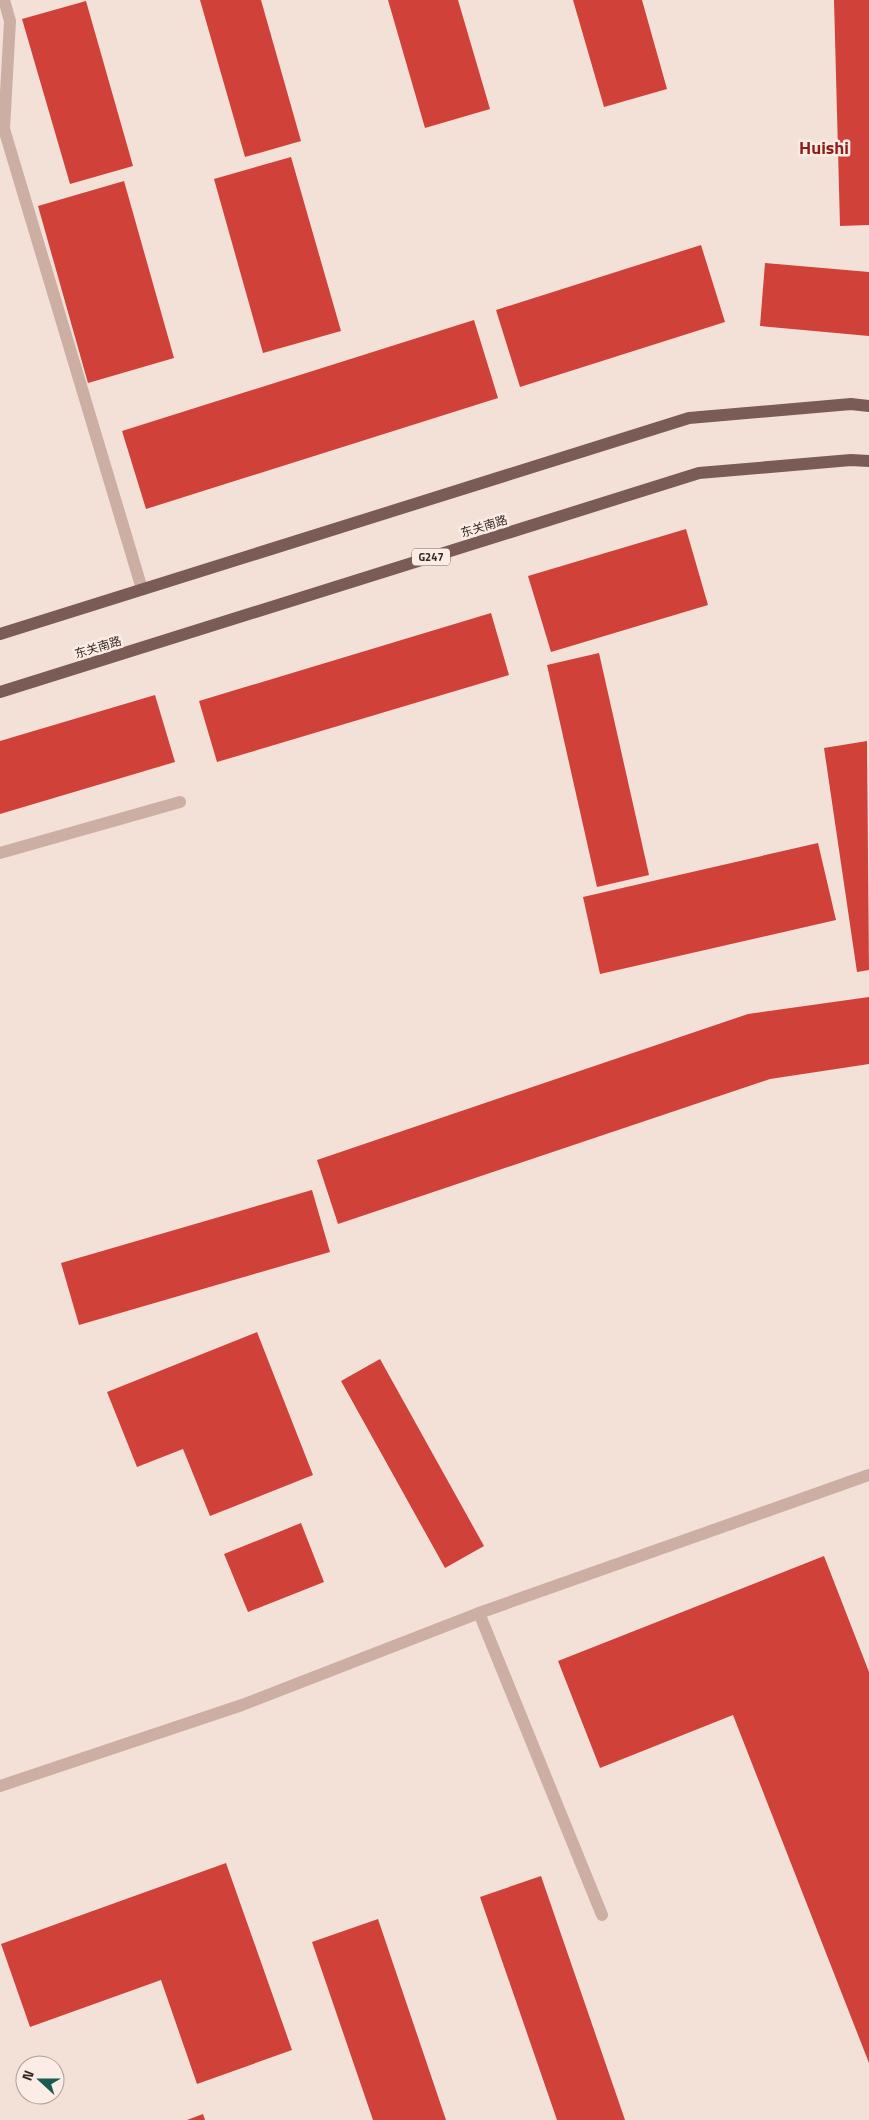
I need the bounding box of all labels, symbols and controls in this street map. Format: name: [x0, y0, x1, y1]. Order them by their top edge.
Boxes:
district label: Huishi: [799, 134, 849, 161]
street label: 东关南路: [458, 510, 510, 542]
road number: G247: [412, 548, 450, 566]
street label: 东关南路: [72, 631, 124, 663]
north arrow: [15, 2055, 65, 2105]
text: N: [16, 2067, 39, 2083]

